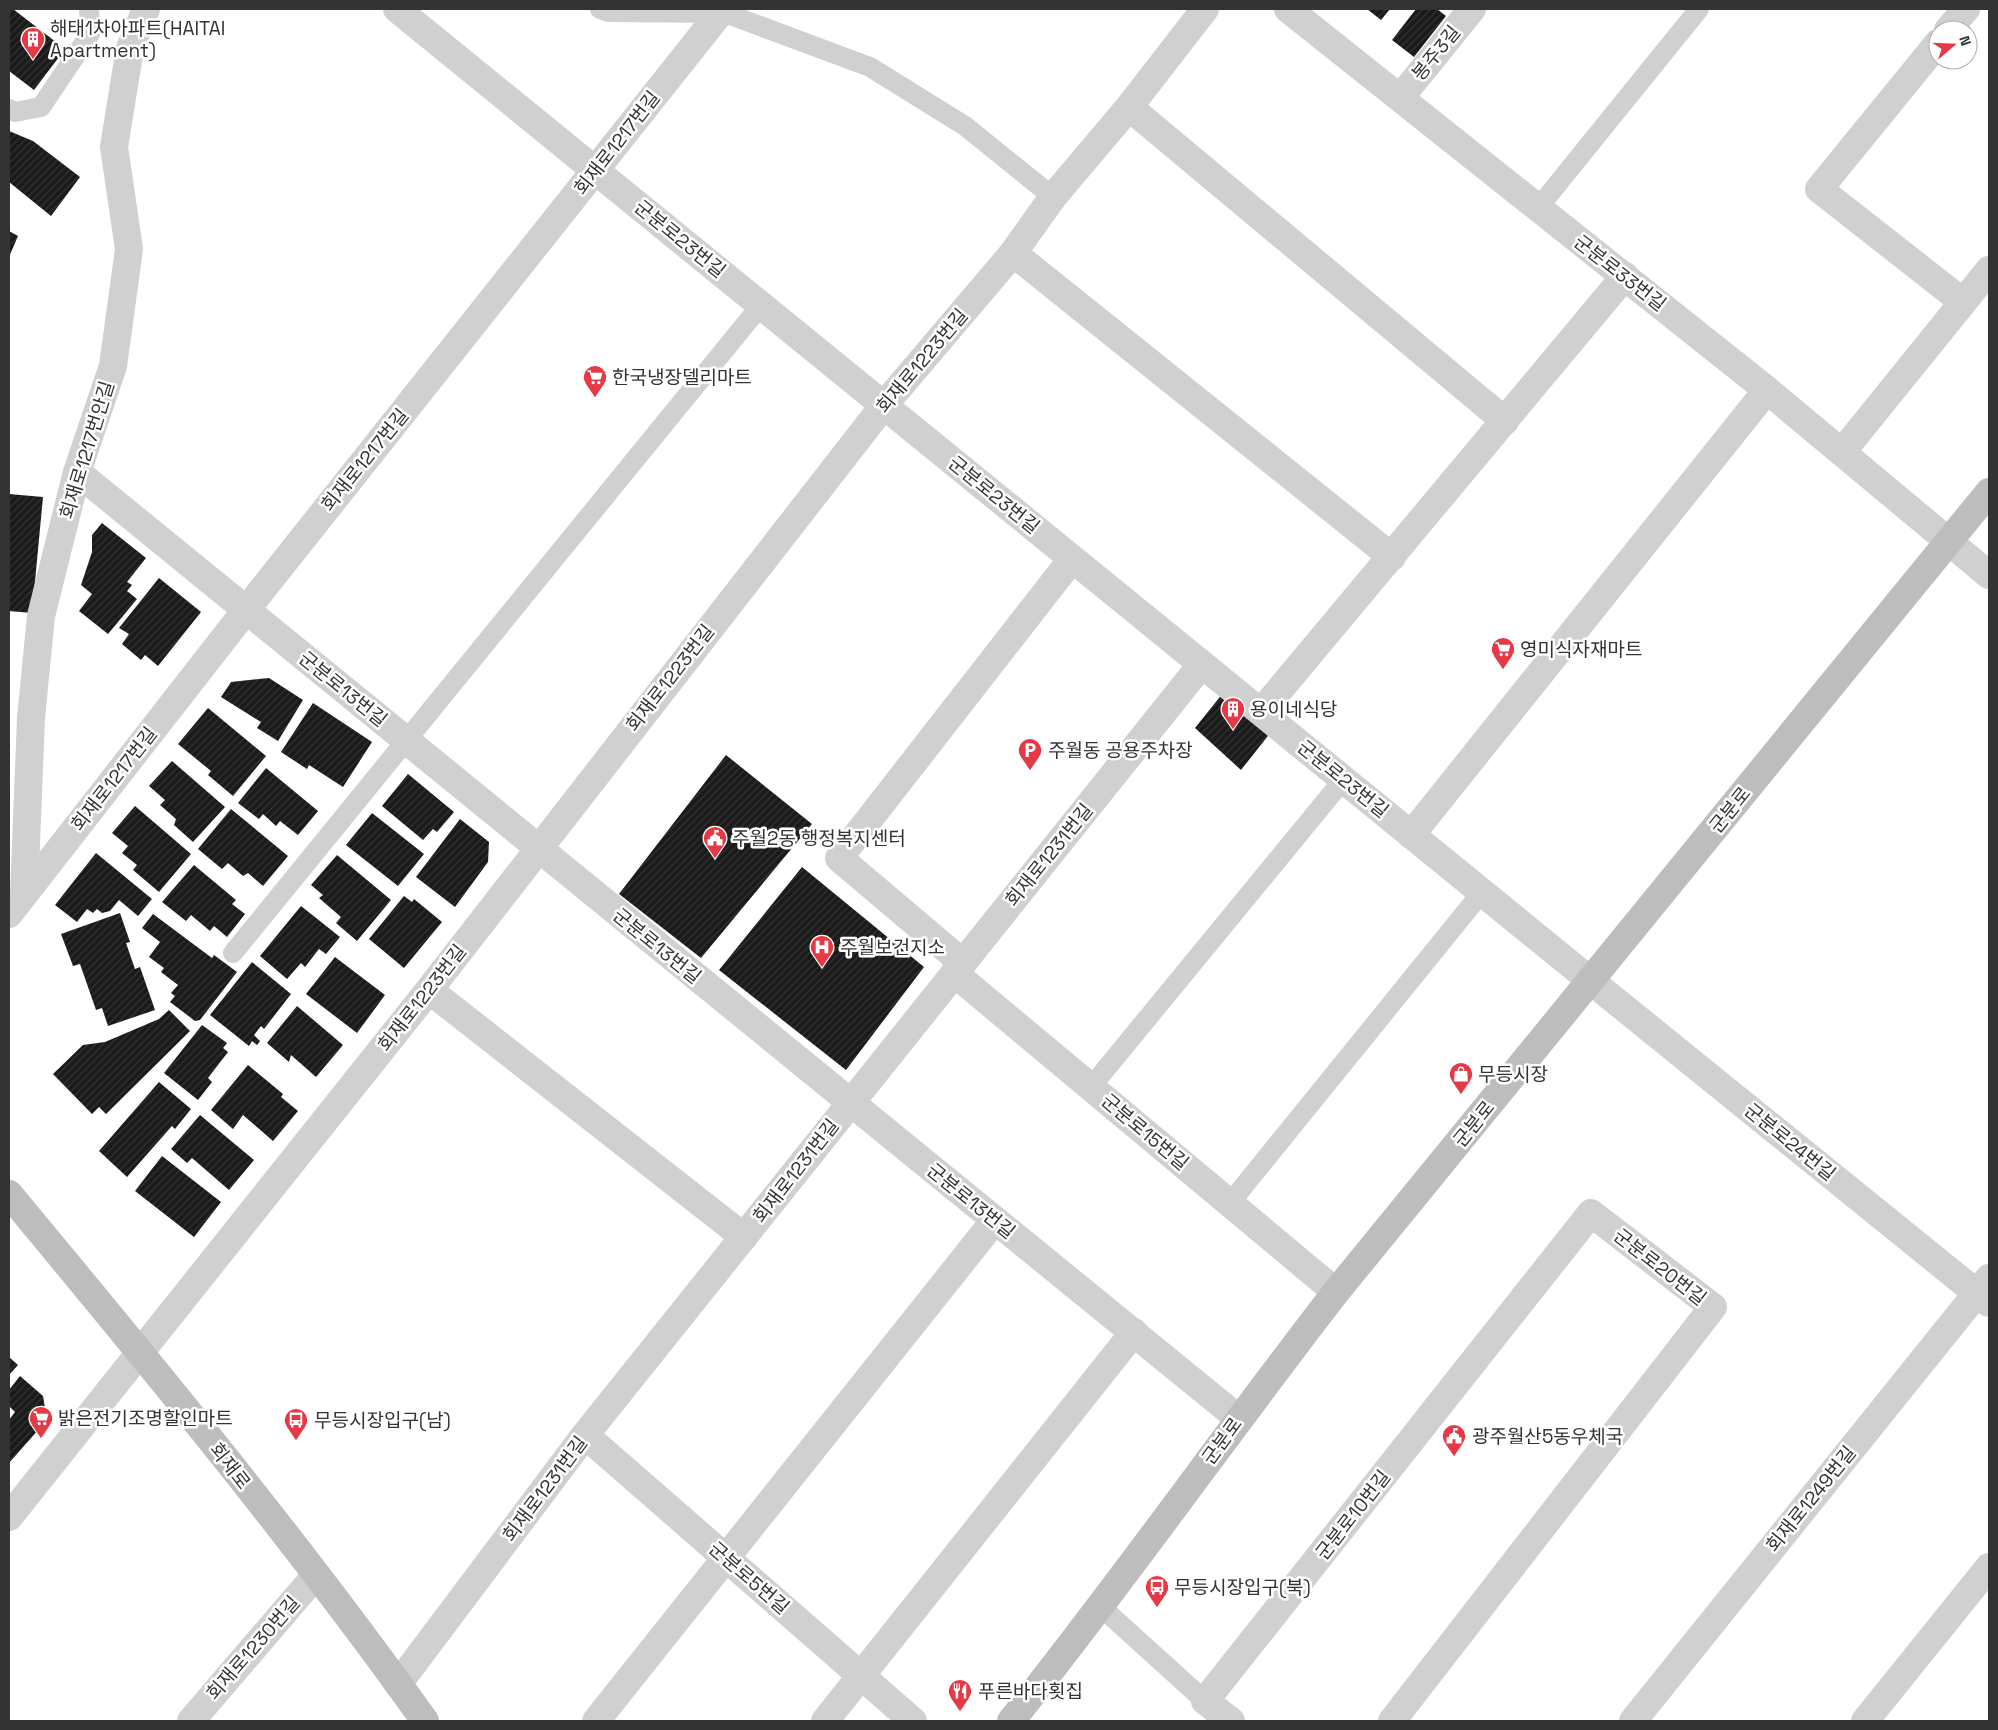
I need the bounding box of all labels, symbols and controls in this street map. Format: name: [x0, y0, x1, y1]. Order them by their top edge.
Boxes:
place label: 해태1차아파트(HAITAI Apartment): [50, 16, 225, 63]
street label: 봉주3길: [1406, 20, 1466, 86]
north arrow: [1928, 20, 1978, 70]
building icon: 해태1차아파트(HAITAI Apartment): [20, 26, 46, 60]
text: N: [1955, 33, 1975, 48]
street label: 회재로1217번길: [569, 86, 665, 200]
street label: 군분로23번길: [629, 195, 731, 283]
street label: 군분로33번길: [1569, 229, 1671, 317]
street label: 회재로1223번길: [871, 303, 973, 419]
supermarket icon: 한국냉장델리마트: [582, 364, 608, 398]
place label: 한국냉장델리마트: [612, 365, 752, 390]
street label: 회재로1217번안길: [54, 378, 120, 522]
street label: 회재로1217번길: [316, 403, 414, 517]
street label: 군분로23번길: [943, 451, 1045, 539]
street label: 회재로1223번길: [620, 619, 720, 737]
supermarket icon: 영미식자재마트: [1490, 636, 1516, 670]
place label: 영미식자재마트: [1520, 637, 1642, 662]
street label: 군분로13번길: [294, 646, 392, 732]
building icon: 용이네식당: [1220, 696, 1246, 730]
place label: 용이네식당: [1250, 697, 1337, 722]
street label: 회재로1217번길: [66, 722, 162, 836]
street label: 군분로23번길: [1292, 735, 1394, 823]
parking icon: 주월동 공용주차장: [1017, 737, 1043, 771]
place label: 주월동 공용주차장: [1048, 738, 1193, 763]
street label: 군분로: [1704, 782, 1756, 838]
street label: 회재로1231번길: [1000, 798, 1098, 912]
public building icon: 주월2동 행정복지센터: [702, 825, 728, 859]
place label: 주월2동 행정복지센터: [732, 826, 906, 851]
street label: 군분로13번길: [608, 903, 706, 989]
hospital icon: 주월보건지소: [809, 934, 835, 968]
place label: 주월보건지소: [840, 935, 945, 960]
street label: 회재로1223번길: [372, 939, 472, 1057]
shop icon: 무등시장: [1448, 1061, 1474, 1095]
place label: 무등시장: [1478, 1062, 1548, 1087]
street label: 군분로15번길: [1096, 1088, 1194, 1176]
street label: 군분로: [1448, 1096, 1500, 1152]
street label: 군분로24번길: [1739, 1098, 1841, 1186]
street label: 회재로1231번길: [747, 1114, 845, 1228]
street label: 군분로13번길: [922, 1158, 1020, 1244]
street label: 군분로20번길: [1609, 1223, 1711, 1311]
supermarket icon: 밝은전기조명할인마트: [28, 1405, 54, 1439]
place label: 밝은전기조명할인마트: [58, 1406, 233, 1431]
bus stop icon: 무등시장입구(남): [283, 1407, 309, 1441]
place label: 무등시장입구(남): [314, 1408, 451, 1433]
street label: 군분로: [1196, 1412, 1248, 1470]
public building icon: 광주월산5동우체국: [1441, 1423, 1467, 1457]
place label: 광주월산5동우체국: [1472, 1424, 1623, 1449]
street label: 회재로1231번길: [497, 1431, 593, 1547]
street label: 회재로: [204, 1438, 256, 1494]
street label: 회재로1249번길: [1760, 1441, 1862, 1557]
street label: 군분로10번길: [1310, 1465, 1396, 1565]
street label: 군분로5번길: [704, 1536, 794, 1620]
bus stop icon: 무등시장입구(북): [1144, 1574, 1170, 1608]
place label: 무등시장입구(북): [1174, 1575, 1311, 1600]
street label: 회재로1230번길: [201, 1591, 305, 1705]
restaurant icon: 푸른바다횟집: [947, 1678, 973, 1712]
place label: 푸른바다횟집: [978, 1679, 1083, 1704]

